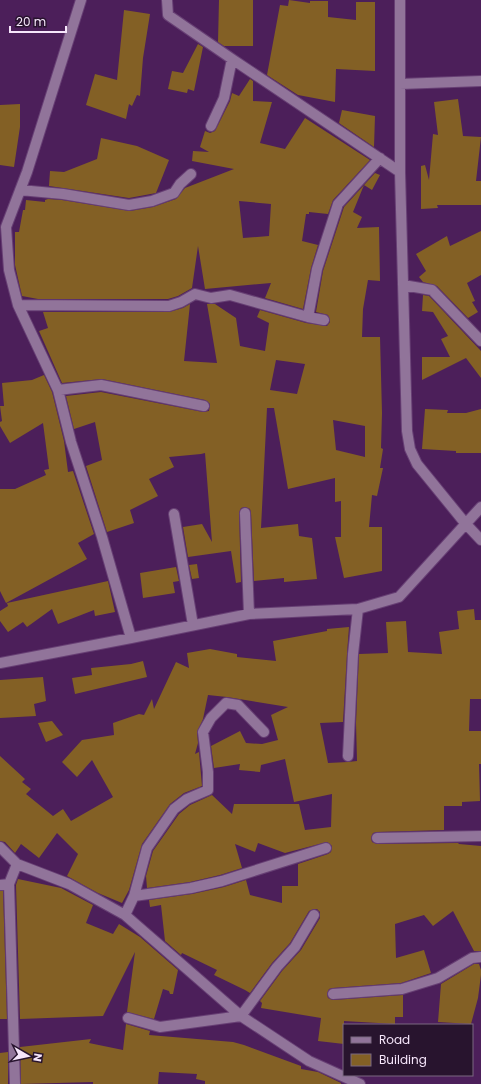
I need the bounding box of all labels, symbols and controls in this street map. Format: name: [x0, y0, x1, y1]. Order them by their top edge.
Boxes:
scale bar: [10, 8, 66, 34]
text: 20 m: [16, 13, 46, 30]
legend: [343, 1024, 473, 1076]
text: Road: [379, 1031, 410, 1048]
north arrow: [8, 1036, 48, 1076]
text: Building: [379, 1051, 427, 1068]
text: N: [29, 1052, 46, 1063]

